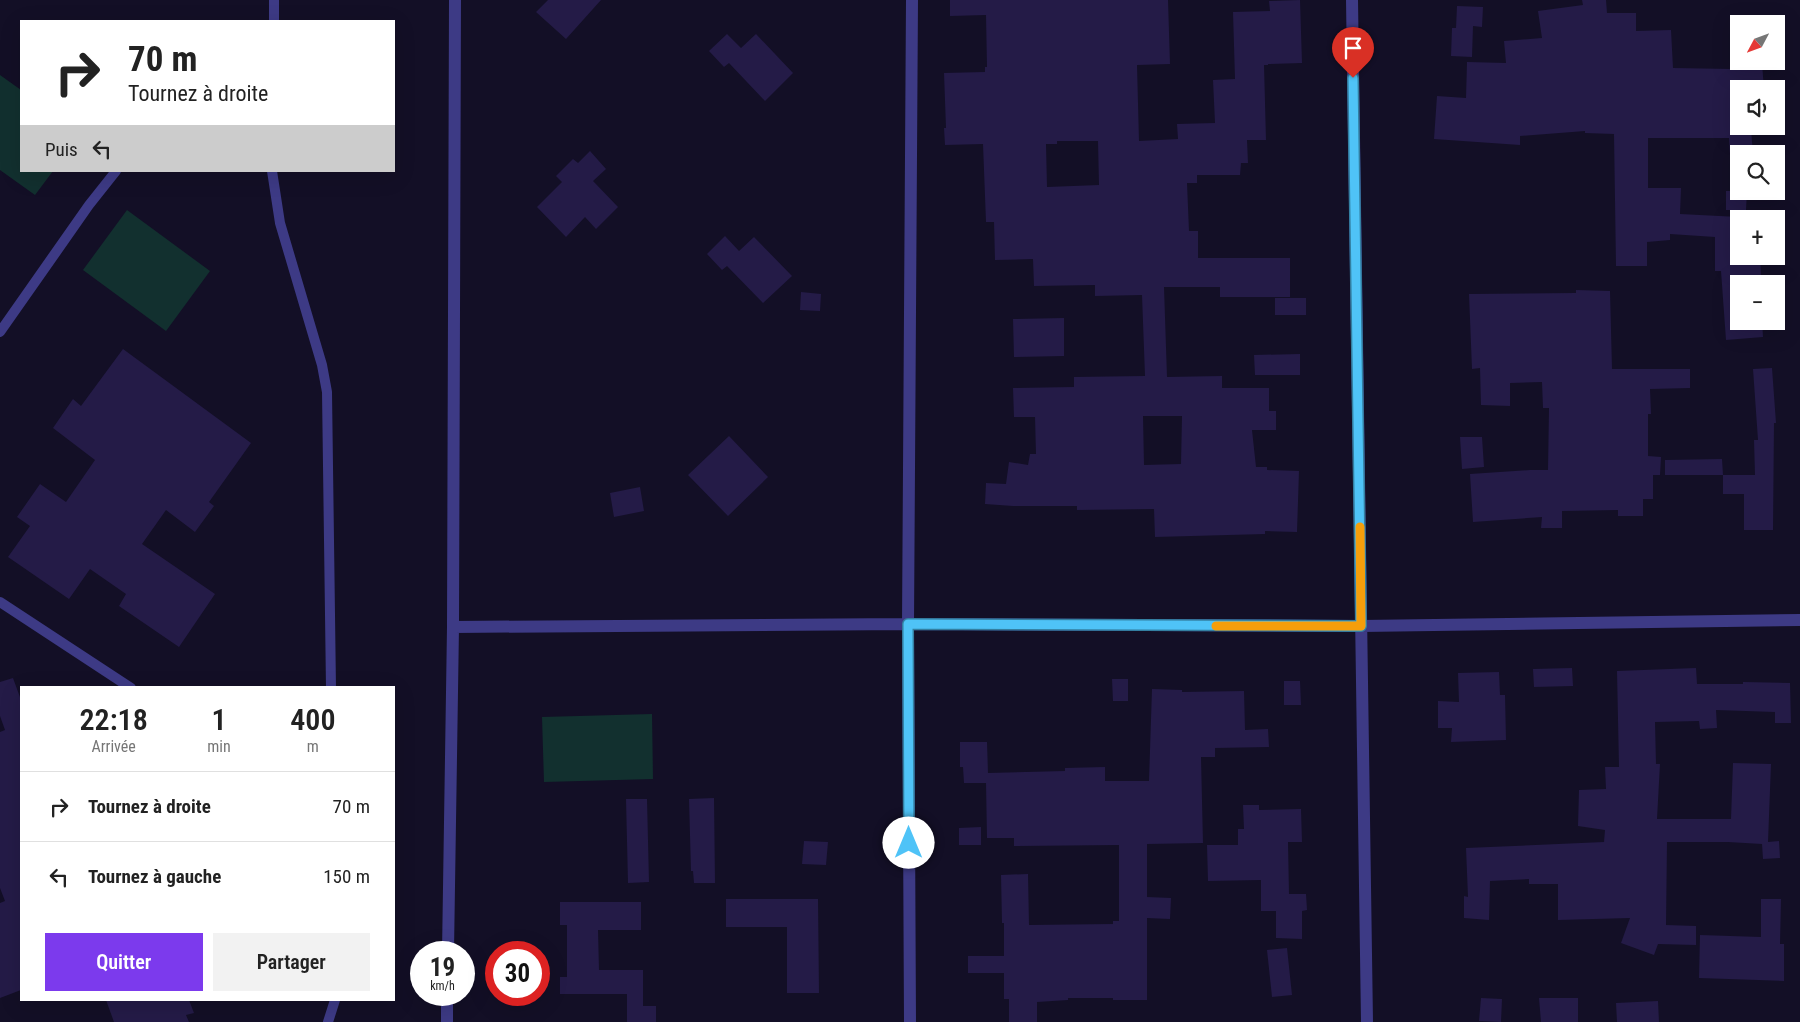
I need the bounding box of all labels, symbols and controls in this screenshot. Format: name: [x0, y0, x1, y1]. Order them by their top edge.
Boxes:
north arrow: [1730, 15, 1785, 70]
map controls: [1730, 15, 1785, 330]
pin: [1332, 27, 1374, 78]
icon: arrive: [1339, 34, 1367, 62]
text: 70 m: [128, 39, 197, 80]
icon: right: [45, 40, 110, 105]
button: sound: [1730, 80, 1785, 135]
text: Tournez à droite: [128, 81, 268, 106]
icon: left: [88, 135, 116, 163]
text: Puis: [45, 138, 78, 161]
button: search: [1730, 145, 1785, 200]
button: +: [1730, 210, 1785, 265]
button: −: [1730, 275, 1785, 330]
text: 22:18: [79, 702, 148, 737]
text: 1: [211, 702, 227, 737]
text: 400: [290, 702, 335, 737]
text: Arrivée: [91, 737, 136, 756]
text: min: [207, 737, 231, 756]
text: m: [307, 737, 319, 756]
icon: right: [45, 793, 73, 821]
text: Tournez à droite: [88, 795, 211, 818]
text: 70 m: [333, 795, 370, 818]
position arrow: [882, 816, 934, 868]
icon: left: [45, 863, 73, 891]
text: Tournez à gauche: [88, 865, 221, 888]
text: 150 m: [323, 865, 370, 888]
button: Quitter: [45, 933, 203, 991]
button: Partager: [213, 933, 370, 991]
speed limit sign: 30: [485, 941, 550, 1006]
text: 19: [430, 953, 455, 982]
text: km/h: [430, 979, 455, 993]

